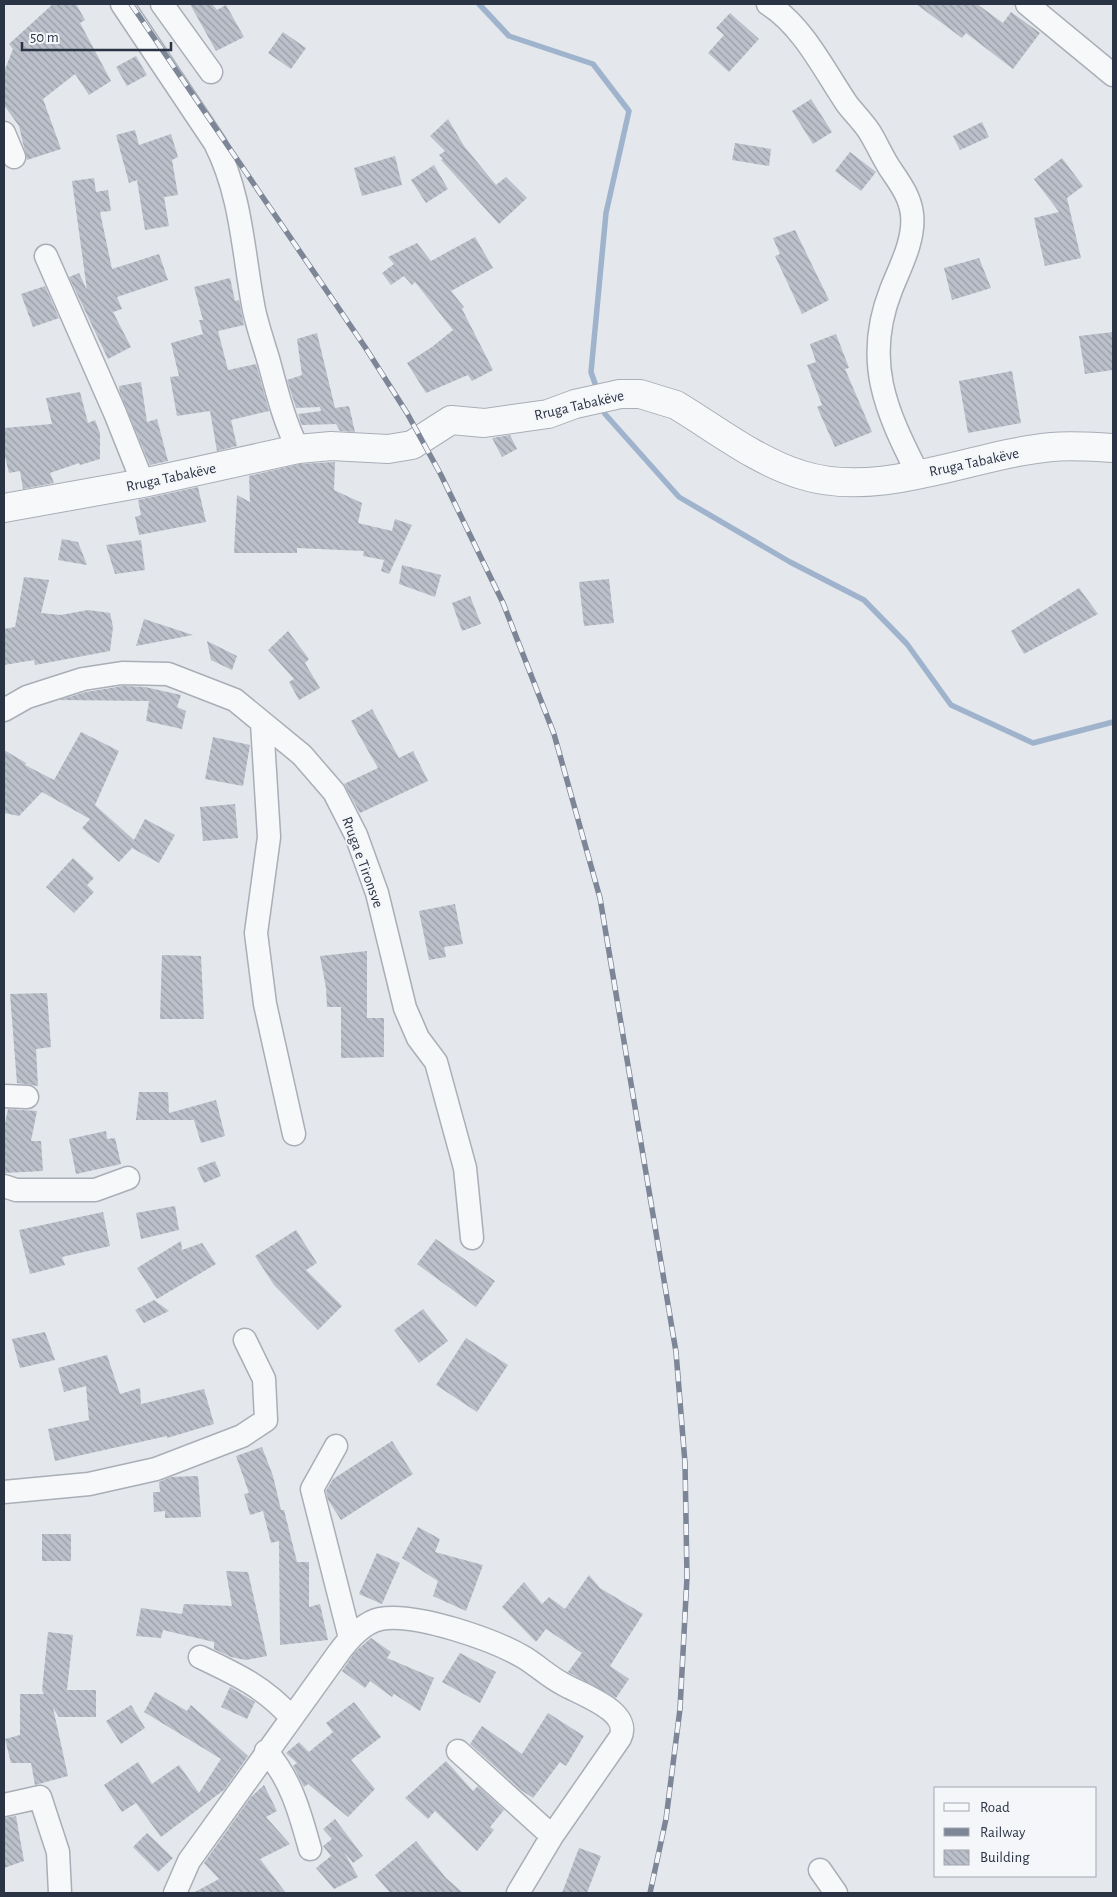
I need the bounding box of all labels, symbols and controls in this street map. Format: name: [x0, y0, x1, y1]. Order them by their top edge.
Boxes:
scale bar: [22, 20, 171, 52]
text: 50 m: [30, 30, 59, 45]
street label: Rruga Tabakëve: [533, 388, 625, 423]
street label: Rruga Tabakëve: [928, 446, 1021, 479]
street label: Rruga Tabakëve: [125, 461, 218, 494]
street label: Rruga e Tironsve: [339, 815, 386, 910]
legend: [934, 1787, 1097, 1877]
text: Road: [980, 1800, 1010, 1815]
text: Railway: [980, 1825, 1026, 1840]
text: Building: [980, 1850, 1030, 1865]

